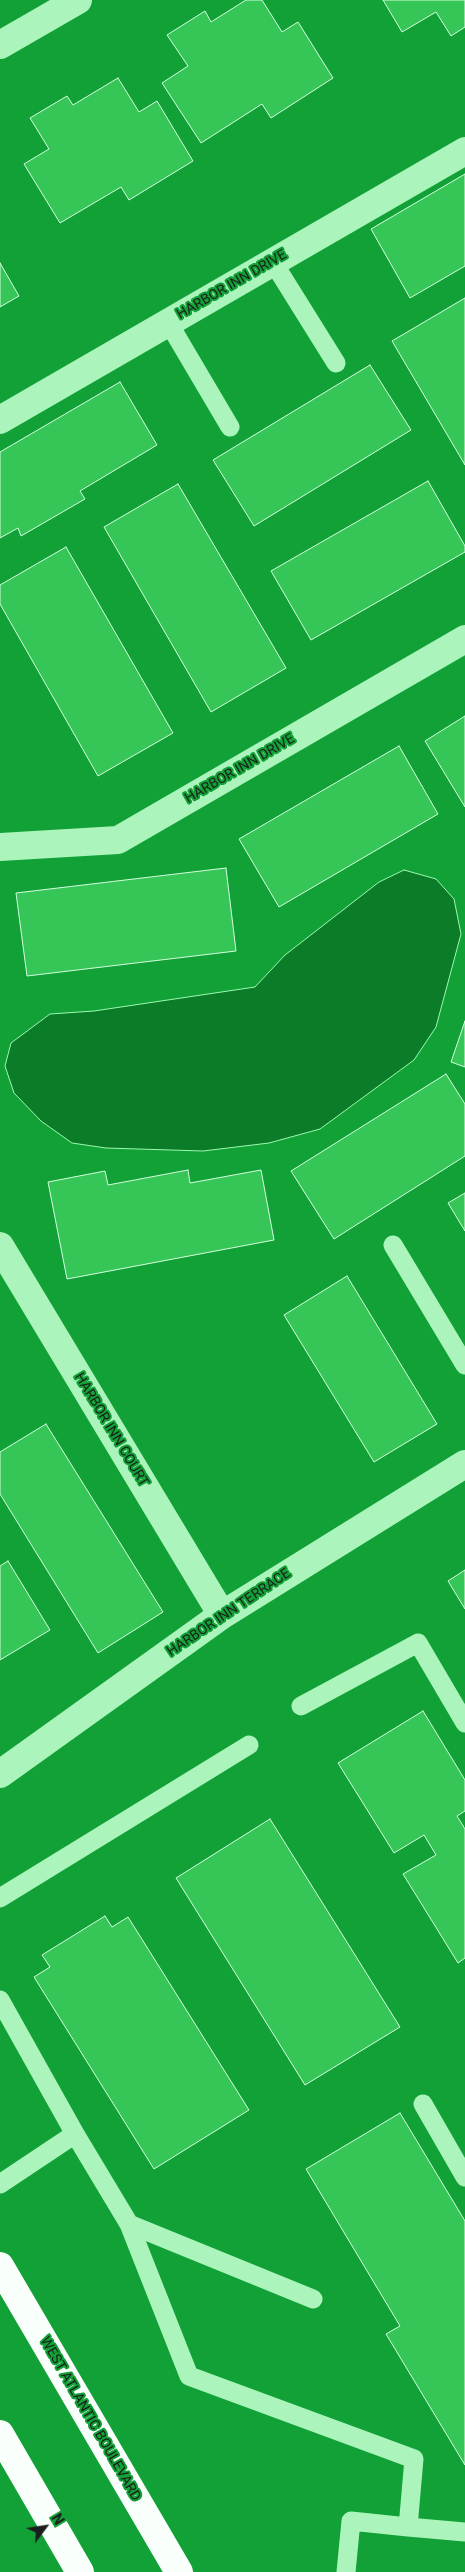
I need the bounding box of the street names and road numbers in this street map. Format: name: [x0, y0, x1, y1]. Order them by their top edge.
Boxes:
street label: HARBOR INN DRIVE: [174, 247, 290, 323]
street label: HARBOR INN DRIVE: [182, 731, 298, 807]
street label: HARBOR INN COURT: [70, 1370, 152, 1490]
street label: HARBOR INN TERRACE: [164, 1565, 294, 1661]
street label: WEST ATLANTIC BOULEVARD: [36, 2334, 144, 2504]

